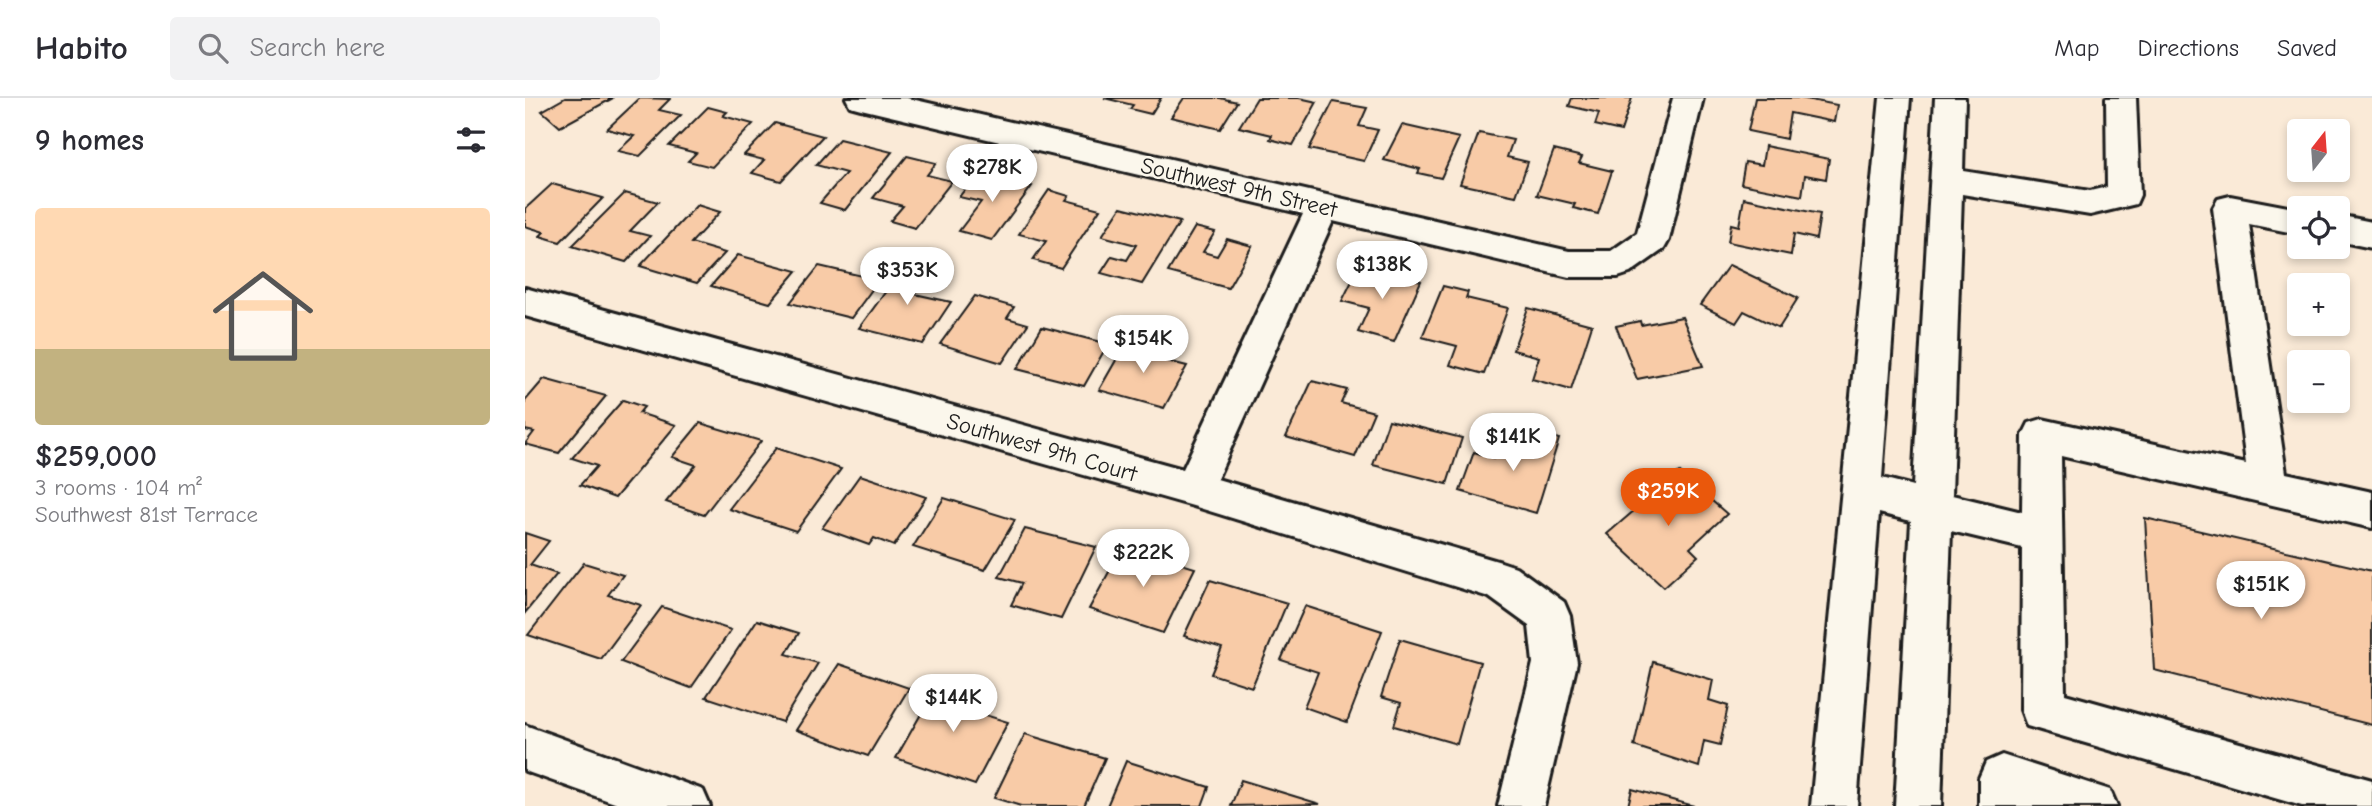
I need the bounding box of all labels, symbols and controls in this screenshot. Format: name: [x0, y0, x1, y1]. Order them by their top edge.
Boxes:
search box: [170, 17, 660, 80]
text: Habito: [35, 29, 128, 67]
icon: search: [194, 29, 232, 67]
text: Search here: [250, 33, 385, 63]
text: Map: [2054, 34, 2100, 62]
text: Directions: [2138, 34, 2239, 62]
text: Saved: [2277, 34, 2337, 62]
north arrow: [2287, 119, 2350, 182]
map controls: [2287, 119, 2350, 413]
icon: filters: [452, 121, 490, 159]
text: 9 homes: [35, 123, 144, 158]
pin: $278K: [943, 144, 1041, 204]
street label: Southwest 9th Street: [1138, 152, 1341, 224]
text: $278K: [962, 153, 1022, 180]
button: locate: [2287, 196, 2350, 259]
pin: $138K: [1333, 242, 1431, 301]
pin: $353K: [858, 248, 956, 307]
text: $138K: [1353, 250, 1411, 277]
icon: home: [200, 253, 326, 379]
text: $353K: [876, 256, 938, 283]
button: +: [2287, 273, 2350, 336]
pin: $154K: [1094, 316, 1192, 375]
text: $154K: [1114, 324, 1172, 351]
button: −: [2287, 350, 2350, 413]
street label: Southwest 9th Court: [944, 407, 1142, 488]
pin: $141K: [1464, 414, 1562, 473]
text: $141K: [1485, 422, 1541, 449]
text: $259,000: [35, 439, 157, 474]
pin: $259K: [1619, 468, 1717, 528]
text: 3 rooms · 104 m²: [35, 474, 202, 501]
text: $259K: [1637, 477, 1699, 504]
text: Southwest 81st Terrace: [35, 501, 258, 528]
pin: $222K: [1094, 530, 1192, 589]
text: $222K: [1112, 538, 1174, 565]
pin: $151K: [2212, 561, 2310, 621]
text: $151K: [2232, 570, 2290, 597]
pin: $144K: [904, 674, 1002, 734]
text: $144K: [924, 683, 982, 710]

